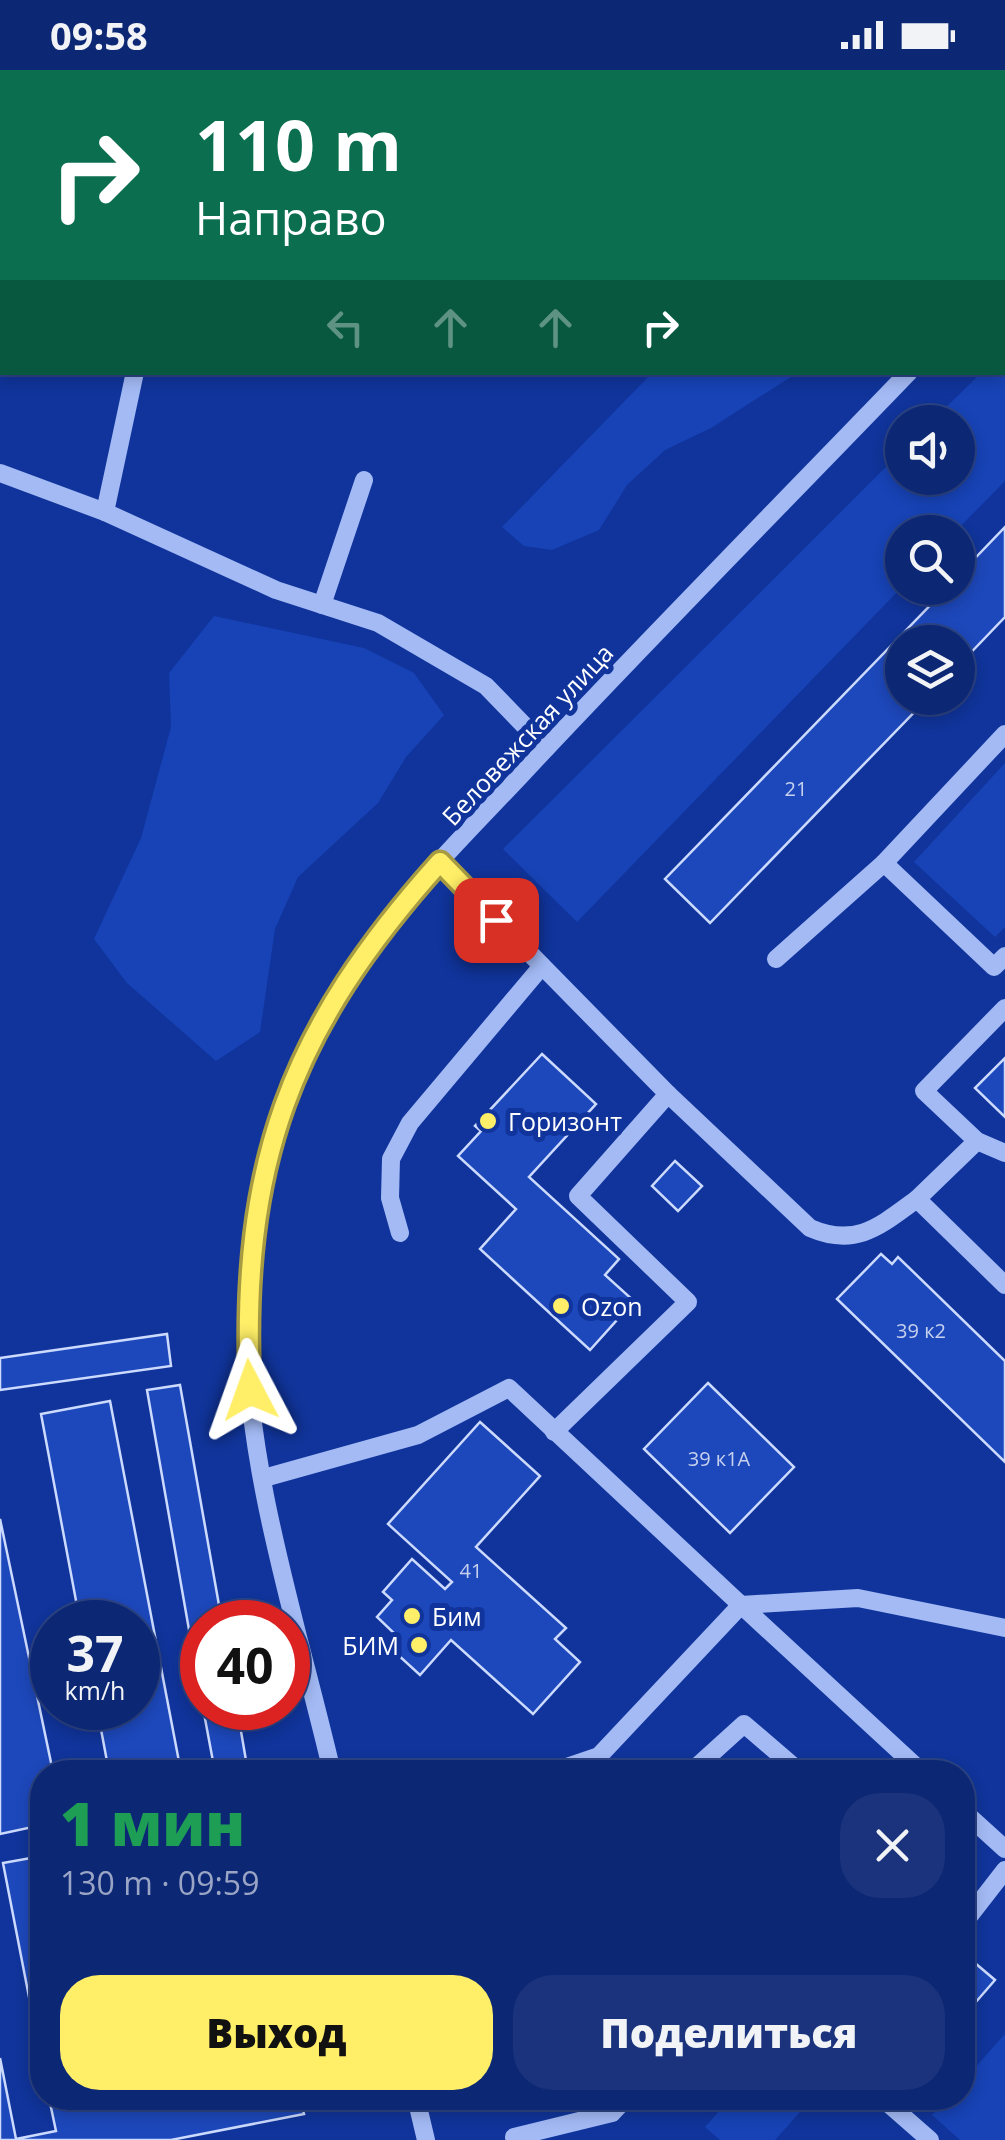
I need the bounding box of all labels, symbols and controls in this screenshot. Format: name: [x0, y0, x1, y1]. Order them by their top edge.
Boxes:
text: 09:58: [50, 9, 148, 61]
text: 110 m: [195, 96, 402, 192]
icon: right: [30, 110, 160, 240]
text: Направо: [195, 187, 387, 248]
icon: left: [318, 300, 373, 355]
icon: ahead: [423, 300, 478, 355]
icon: ahead: [528, 300, 583, 355]
icon: right: [633, 300, 688, 355]
map controls: [885, 405, 975, 715]
button: sound: [885, 405, 975, 495]
button: search: [885, 515, 975, 605]
button: layers: [885, 625, 975, 715]
street label: Беловежская улица: [434, 636, 620, 832]
house number: 21: [785, 775, 807, 802]
pin: [454, 878, 539, 963]
icon: arrive: [469, 893, 524, 948]
place label: Горизонт: [508, 1104, 622, 1138]
marker: Горизонт: [477, 1110, 499, 1132]
place label: Ozon: [581, 1289, 643, 1323]
marker: Ozon: [550, 1295, 572, 1317]
house number: 39 к2: [896, 1317, 946, 1344]
position arrow: [198, 1338, 302, 1442]
house number: 39 к1А: [688, 1445, 751, 1472]
house number: 41: [460, 1557, 482, 1584]
place label: Бим: [432, 1599, 482, 1633]
speed limit sign: 40: [180, 1600, 310, 1730]
marker: Бим: [401, 1605, 423, 1627]
text: 37: [66, 1619, 124, 1687]
place label: БИМ: [342, 1628, 399, 1662]
marker: БИМ: [408, 1634, 430, 1656]
text: km/h: [65, 1673, 125, 1707]
text: 1 мин: [60, 1782, 245, 1864]
button: close: [840, 1793, 945, 1898]
text: 130 m · 09:59: [60, 1861, 259, 1904]
button: Выход: [60, 1975, 493, 2090]
button: Поделиться: [513, 1975, 945, 2090]

